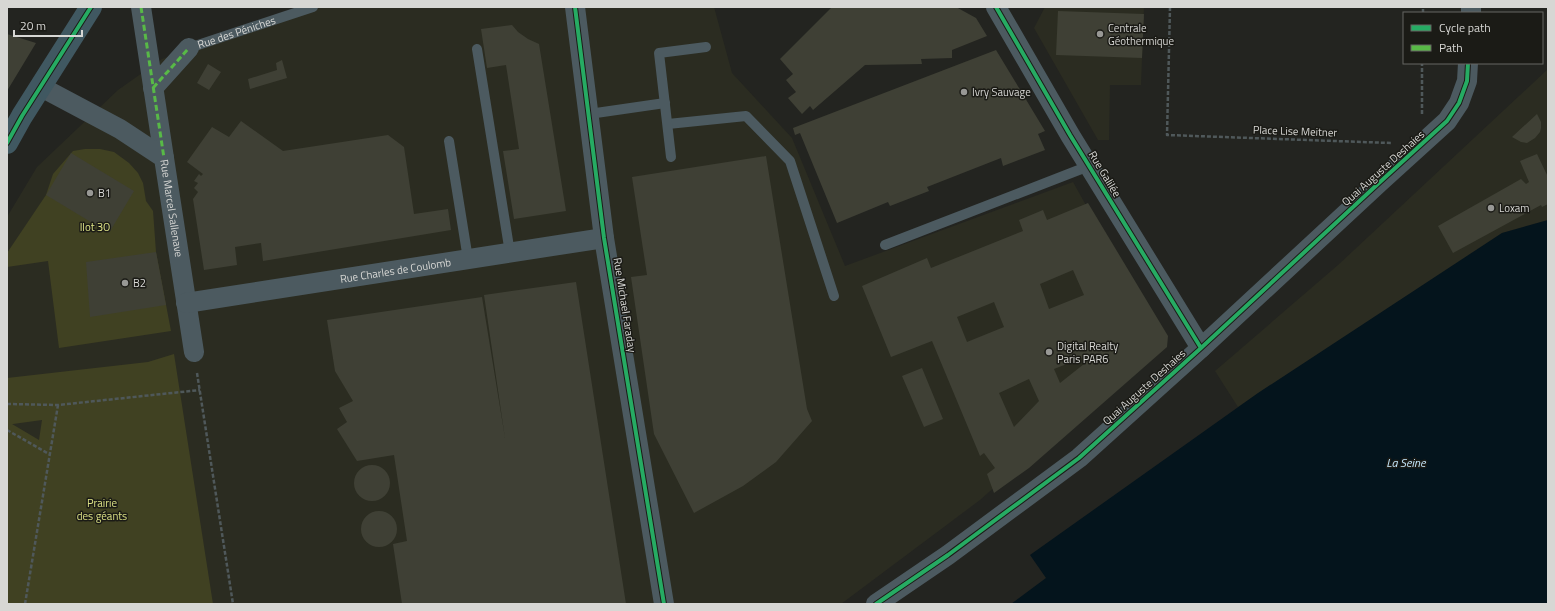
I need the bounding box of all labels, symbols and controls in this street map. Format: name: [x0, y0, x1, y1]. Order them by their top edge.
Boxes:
scale bar: [14, 12, 82, 38]
street label: Rue des Péniches: [195, 12, 278, 53]
legend: [1403, 12, 1543, 64]
text: 20 m: [20, 16, 46, 35]
text: Cycle path: [1439, 18, 1491, 37]
place label: Centrale Géothermique: [1108, 20, 1174, 49]
marker: Centrale Géothermique: [1095, 29, 1105, 39]
text: Path: [1439, 38, 1463, 57]
place label: Ivry Sauvage: [972, 84, 1031, 100]
marker: Ivry Sauvage: [959, 87, 969, 97]
street label: Place Lise Meitner: [1253, 122, 1338, 140]
street label: Quai Auguste Deshaies: [1338, 126, 1428, 210]
street label: Rue Galilée: [1085, 148, 1125, 201]
street label: Rue Marcel Sallenave: [156, 158, 187, 259]
place label: B1: [98, 185, 111, 201]
marker: B1: [85, 188, 95, 198]
place label: Loxam: [1499, 200, 1530, 216]
marker: Loxam: [1486, 203, 1496, 213]
park label: Ilot 3O: [80, 219, 110, 235]
street label: Rue Charles de Coulomb: [339, 254, 452, 287]
street label: Rue Michael Faraday: [610, 256, 640, 354]
place label: B2: [133, 275, 146, 291]
marker: B2: [120, 278, 130, 288]
place label: Digital Realty Paris PAR6: [1057, 338, 1119, 367]
street label: Quai Auguste Deshaies: [1099, 345, 1189, 429]
marker: Digital Realty Paris PAR6: [1044, 347, 1054, 357]
water label: La Seine: [1386, 453, 1427, 472]
park label: Prairie des géants: [77, 495, 127, 524]

